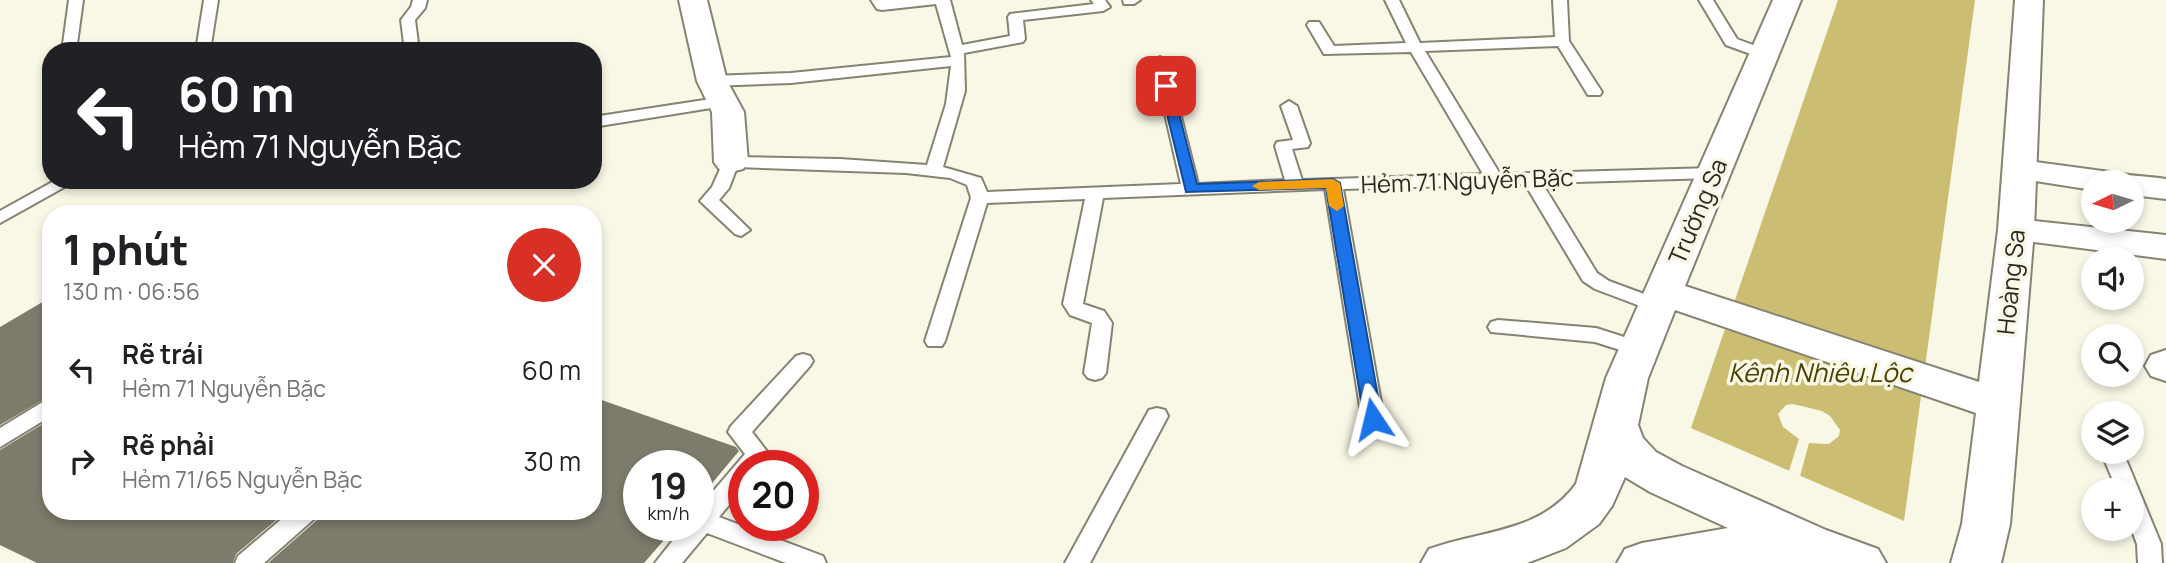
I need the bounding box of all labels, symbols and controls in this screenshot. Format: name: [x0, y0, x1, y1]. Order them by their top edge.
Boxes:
pin: [1136, 56, 1196, 116]
text: 60 m: [178, 60, 295, 127]
icon: arrive: [1147, 67, 1185, 105]
icon: left: [63, 70, 154, 161]
text: Hẻm 71 Nguyễn Bặc: [178, 124, 462, 168]
street label: Trường Sa: [1660, 153, 1734, 269]
street label: Hẻm 71 Nguyễn Bặc: [1360, 160, 1574, 200]
north arrow: [2081, 170, 2144, 233]
map controls: [2081, 170, 2144, 541]
text: 1 phút: [63, 220, 189, 278]
button: close: [507, 228, 581, 302]
street label: Hoàng Sa: [1988, 228, 2032, 336]
button: sound: [2081, 247, 2144, 310]
text: 130 m · 06:56: [63, 275, 200, 307]
button: search: [2081, 324, 2144, 387]
text: Rẽ trái: [122, 336, 204, 372]
icon: left: [63, 351, 101, 389]
text: 60 m: [522, 352, 581, 388]
water label: Kênh Nhiêu Lộc: [1728, 354, 1914, 390]
text: Hẻm 71 Nguyễn Bặc: [122, 372, 326, 404]
position arrow: [1336, 382, 1410, 456]
button: layers: [2081, 401, 2144, 464]
text: Rẽ phải: [122, 427, 215, 463]
icon: right: [63, 442, 101, 480]
text: 30 m: [524, 443, 581, 479]
speed limit sign: 20: [728, 450, 819, 541]
text: 19: [650, 462, 687, 510]
text: Hẻm 71/65 Nguyễn Bặc: [122, 463, 363, 495]
button: +: [2081, 478, 2144, 541]
text: km/h: [648, 501, 689, 525]

